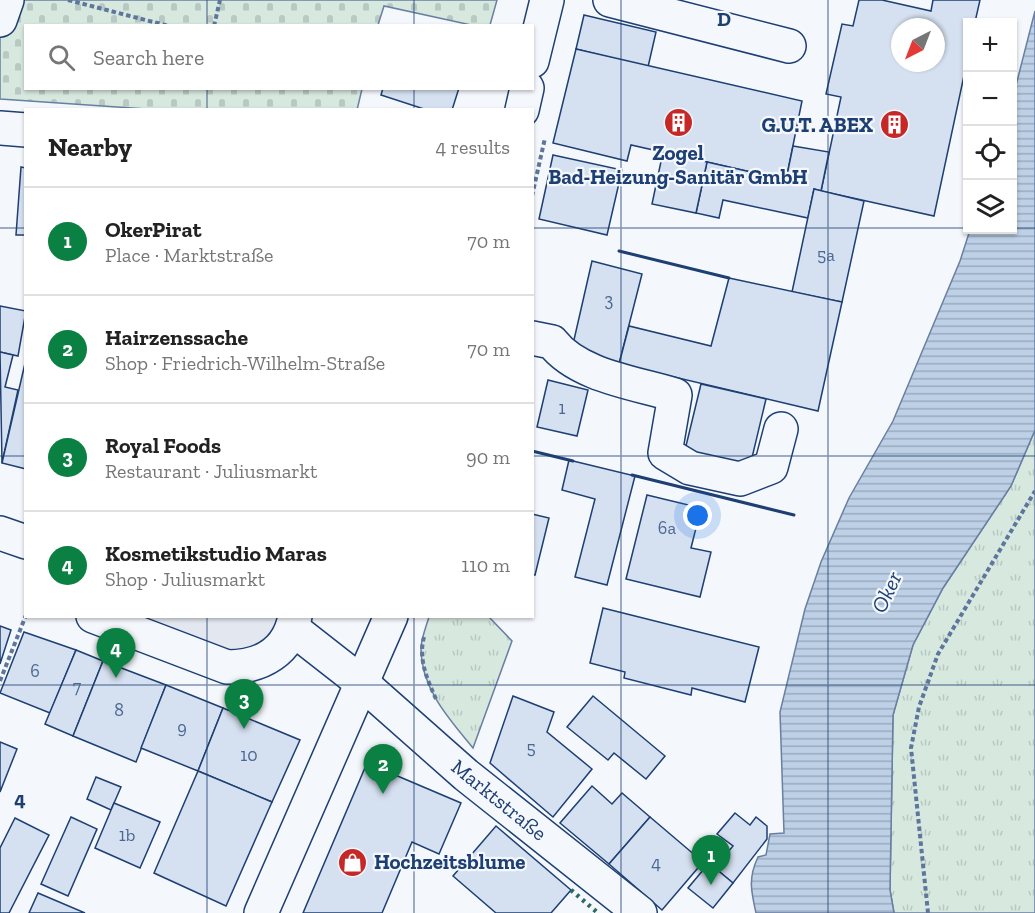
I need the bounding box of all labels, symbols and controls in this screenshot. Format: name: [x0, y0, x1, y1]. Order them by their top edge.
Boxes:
text: D: [717, 7, 731, 31]
north arrow: [891, 18, 945, 72]
map controls: [963, 18, 1017, 234]
button: +: [963, 18, 1017, 72]
search box: [24, 24, 534, 90]
icon: search: [45, 41, 78, 74]
text: Search here: [93, 44, 204, 71]
button: −: [963, 72, 1017, 126]
building icon: Zogel Bad-Heizung-Sanitär GmbH: [662, 106, 694, 138]
building icon: G.U.T. ABEX: [878, 109, 910, 141]
place label: G.U.T. ABEX: [762, 112, 873, 137]
button: locate: [963, 126, 1017, 180]
text: Nearby: [48, 131, 132, 163]
text: 4 results: [435, 135, 510, 159]
place label: Zogel Bad-Heizung-Sanitär GmbH: [548, 140, 808, 189]
button: layers: [963, 180, 1017, 234]
text: OkerPirat: [105, 216, 201, 243]
text: 1: [63, 229, 72, 253]
text: 70 m: [467, 229, 510, 253]
text: Place · Marktstraße: [105, 243, 273, 267]
house number: 5a: [817, 244, 835, 266]
house number: 3: [605, 289, 614, 311]
text: Hairzenssache: [105, 324, 248, 351]
text: 2: [62, 337, 73, 361]
text: 70 m: [467, 337, 510, 361]
text: Shop · Friedrich-Wilhelm-Straße: [105, 351, 385, 375]
house number: 1: [559, 397, 566, 419]
text: Royal Foods: [105, 432, 221, 459]
text: 3: [62, 445, 73, 469]
text: 90 m: [466, 445, 510, 469]
text: Restaurant · Juliusmarkt: [105, 459, 317, 483]
your location: [683, 501, 712, 530]
house number: 6a: [658, 517, 676, 539]
text: Kosmetikstudio Maras: [105, 540, 327, 567]
text: 4: [62, 553, 73, 577]
text: 110 m: [461, 553, 510, 577]
text: Shop · Juliusmarkt: [105, 567, 265, 591]
water label: Oker: [865, 567, 908, 617]
pin: 4: [96, 628, 136, 678]
house number: 6: [30, 660, 40, 682]
house number: 7: [73, 676, 82, 698]
pin: 3: [224, 680, 264, 729]
house number: 8: [114, 699, 124, 721]
house number: 9: [177, 717, 187, 739]
house number: 5: [526, 737, 536, 759]
house number: 10: [240, 744, 258, 766]
pin: 2: [364, 744, 403, 794]
street label: Marktstraße: [447, 754, 552, 846]
text: 4: [14, 787, 26, 811]
house number: 1b: [119, 824, 135, 846]
pin: 1: [692, 836, 730, 885]
shop icon: Hochzeitsblume: [337, 846, 369, 878]
place label: Hochzeitsblume: [374, 849, 525, 874]
house number: 4: [651, 852, 661, 874]

